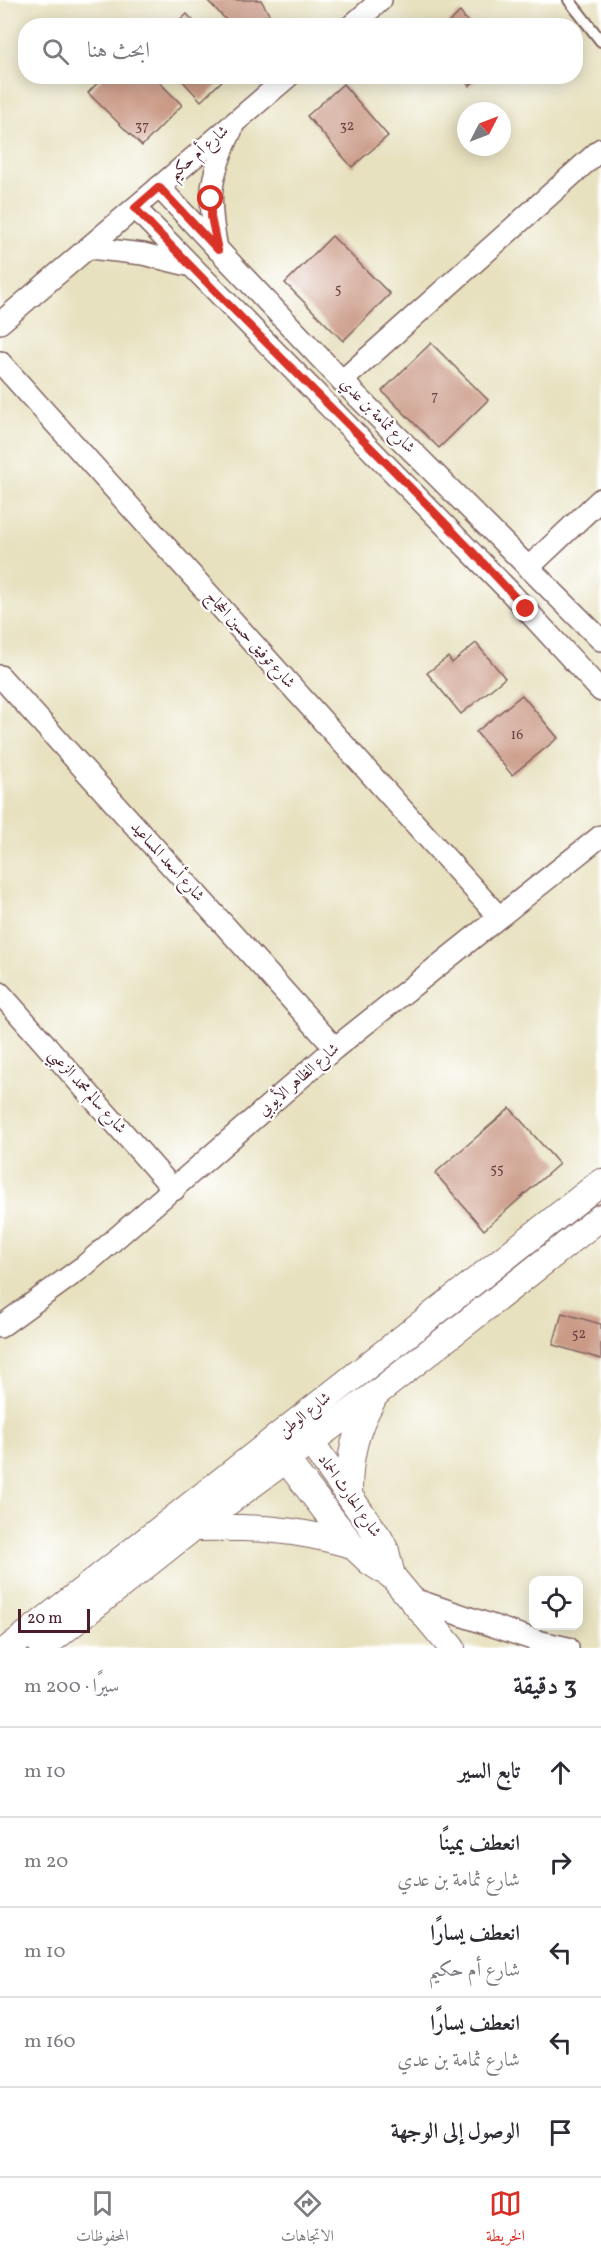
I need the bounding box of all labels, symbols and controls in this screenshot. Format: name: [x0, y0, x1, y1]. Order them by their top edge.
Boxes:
search box: [18, 18, 583, 84]
icon: search: [39, 35, 72, 68]
text: ابحث هنا: [87, 36, 150, 67]
north arrow: [457, 102, 511, 156]
house number: 37: [135, 117, 149, 136]
house number: 32: [340, 117, 354, 136]
street label: شارع أم حكيم: [163, 119, 236, 188]
route start: [197, 185, 223, 211]
house number: 5: [335, 280, 341, 299]
street label: شارع ثمامة بن عدي: [334, 373, 420, 459]
house number: 7: [432, 387, 439, 406]
street label: شارع توفيق حسين الحجاج: [199, 586, 300, 695]
route end: [512, 595, 538, 621]
house number: 16: [511, 726, 523, 745]
street label: شارع أسعد المساعيد: [124, 816, 211, 908]
street label: شارع الظاهر الأيوبي: [252, 1037, 345, 1122]
street label: شارع سالم محمد الزعبي: [41, 1045, 131, 1141]
house number: 55: [490, 1160, 504, 1179]
house number: 52: [572, 1325, 586, 1344]
street label: شارع الوطن: [274, 1387, 337, 1443]
street label: شارع الحارث الحماد: [311, 1450, 386, 1543]
map controls: [529, 1576, 583, 1630]
button: locate: [529, 1576, 583, 1630]
scale bar: [18, 1606, 90, 1634]
text: 20 m: [27, 1608, 62, 1630]
text: 3 دقيقة: [513, 1669, 577, 1705]
text: سيرًا · 200 m: [24, 1673, 119, 1701]
icon: ahead: [544, 1756, 577, 1789]
text: تابع السير: [458, 1757, 520, 1788]
text: 10 m: [24, 1758, 65, 1786]
text: انعطف يمينًا: [439, 1829, 520, 1860]
icon: right: [544, 1846, 577, 1879]
text: 20 m: [24, 1848, 68, 1876]
text: شارع ثمامة بن عدي: [397, 1867, 520, 1895]
text: انعطف يسارًا: [430, 1919, 520, 1950]
icon: left: [544, 1936, 577, 1969]
text: 10 m: [24, 1938, 65, 1966]
text: شارع أم حكيم: [428, 1957, 520, 1985]
text: انعطف يسارًا: [430, 2009, 520, 2040]
icon: left: [544, 2026, 577, 2059]
text: 160 m: [24, 2028, 76, 2056]
text: شارع ثمامة بن عدي: [397, 2047, 520, 2075]
icon: arrive: [544, 2116, 577, 2149]
text: الوصول إلى الوجهة: [391, 2117, 520, 2148]
tab: المحفوظات: [76, 2187, 129, 2251]
tab: الاتجاهات: [281, 2187, 334, 2251]
tab: الخريطة: [486, 2187, 525, 2251]

